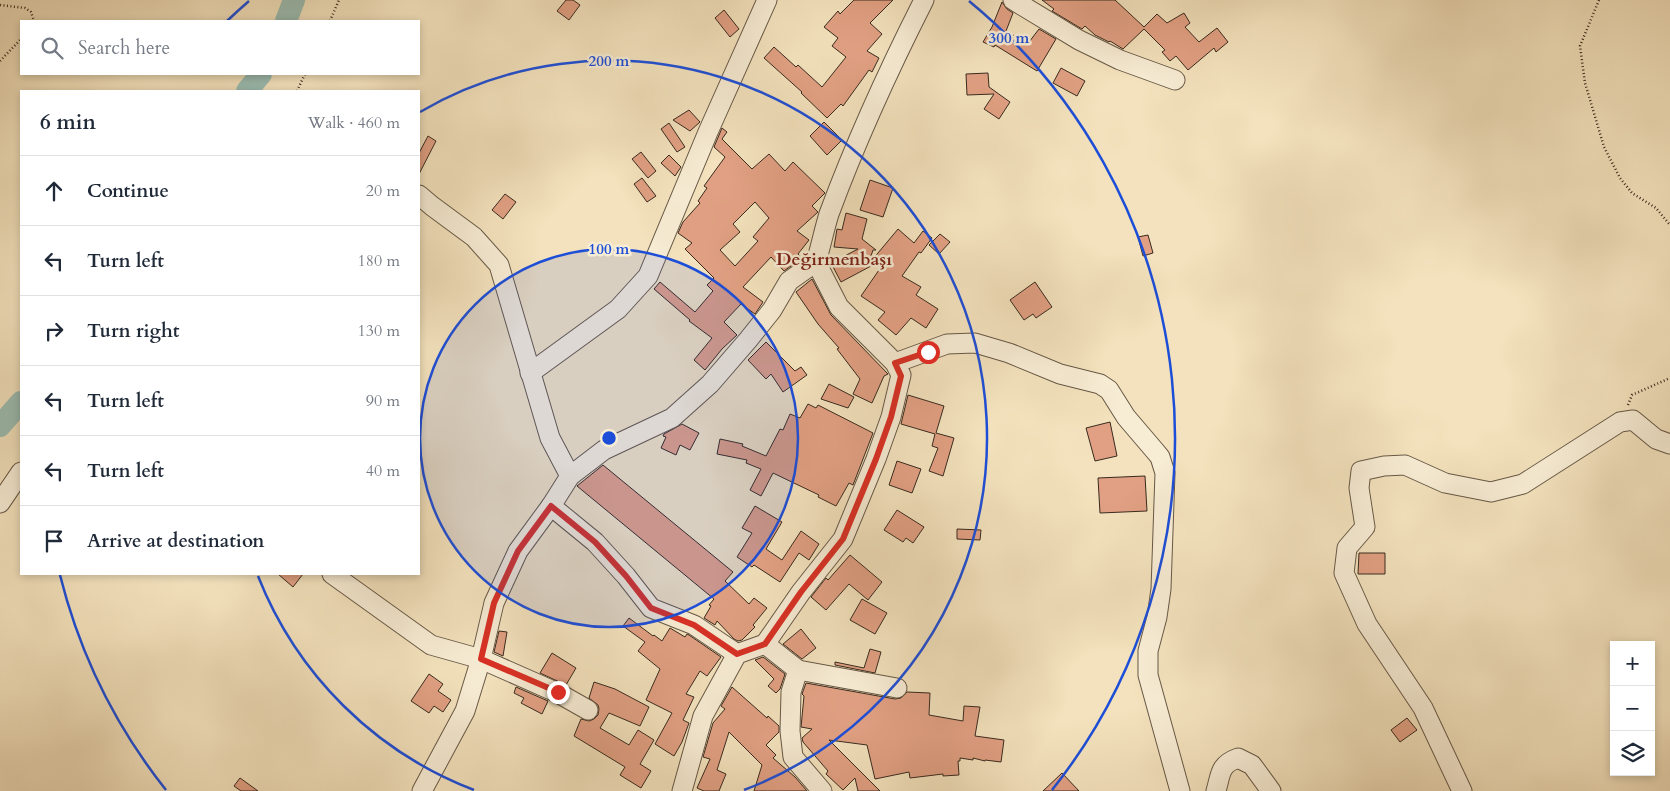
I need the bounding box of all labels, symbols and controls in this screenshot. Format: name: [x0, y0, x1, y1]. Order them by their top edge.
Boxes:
search box: [20, 20, 420, 75]
text: 300 m: [989, 28, 1030, 48]
icon: search: [38, 34, 66, 62]
text: Search here: [78, 35, 170, 61]
text: 200 m: [589, 51, 630, 71]
text: 6 min: [40, 108, 96, 137]
text: Walk · 460 m: [308, 112, 400, 134]
icon: ahead: [40, 177, 68, 205]
text: Continue: [87, 178, 169, 204]
text: 20 m: [366, 180, 400, 202]
text: 100 m: [589, 239, 630, 259]
icon: left: [40, 247, 68, 275]
district label: Değirmenbaşı: [776, 247, 892, 272]
text: Turn left: [87, 248, 164, 274]
text: 180 m: [358, 250, 400, 272]
icon: right: [40, 317, 68, 345]
text: Turn right: [87, 318, 179, 344]
text: 130 m: [358, 320, 400, 342]
route start: [917, 341, 940, 364]
icon: left: [40, 387, 68, 415]
text: Turn left: [87, 388, 164, 414]
text: 90 m: [366, 390, 400, 412]
centre of rings: [600, 429, 618, 447]
icon: left: [40, 457, 68, 485]
text: Turn left: [87, 458, 164, 484]
text: 40 m: [366, 460, 400, 482]
icon: arrive: [40, 527, 68, 555]
text: Arrive at destination: [87, 528, 264, 554]
map controls: [1610, 641, 1655, 776]
button: +: [1610, 641, 1655, 686]
route end: [547, 681, 570, 704]
button: −: [1610, 686, 1655, 731]
button: layers: [1610, 731, 1655, 776]

